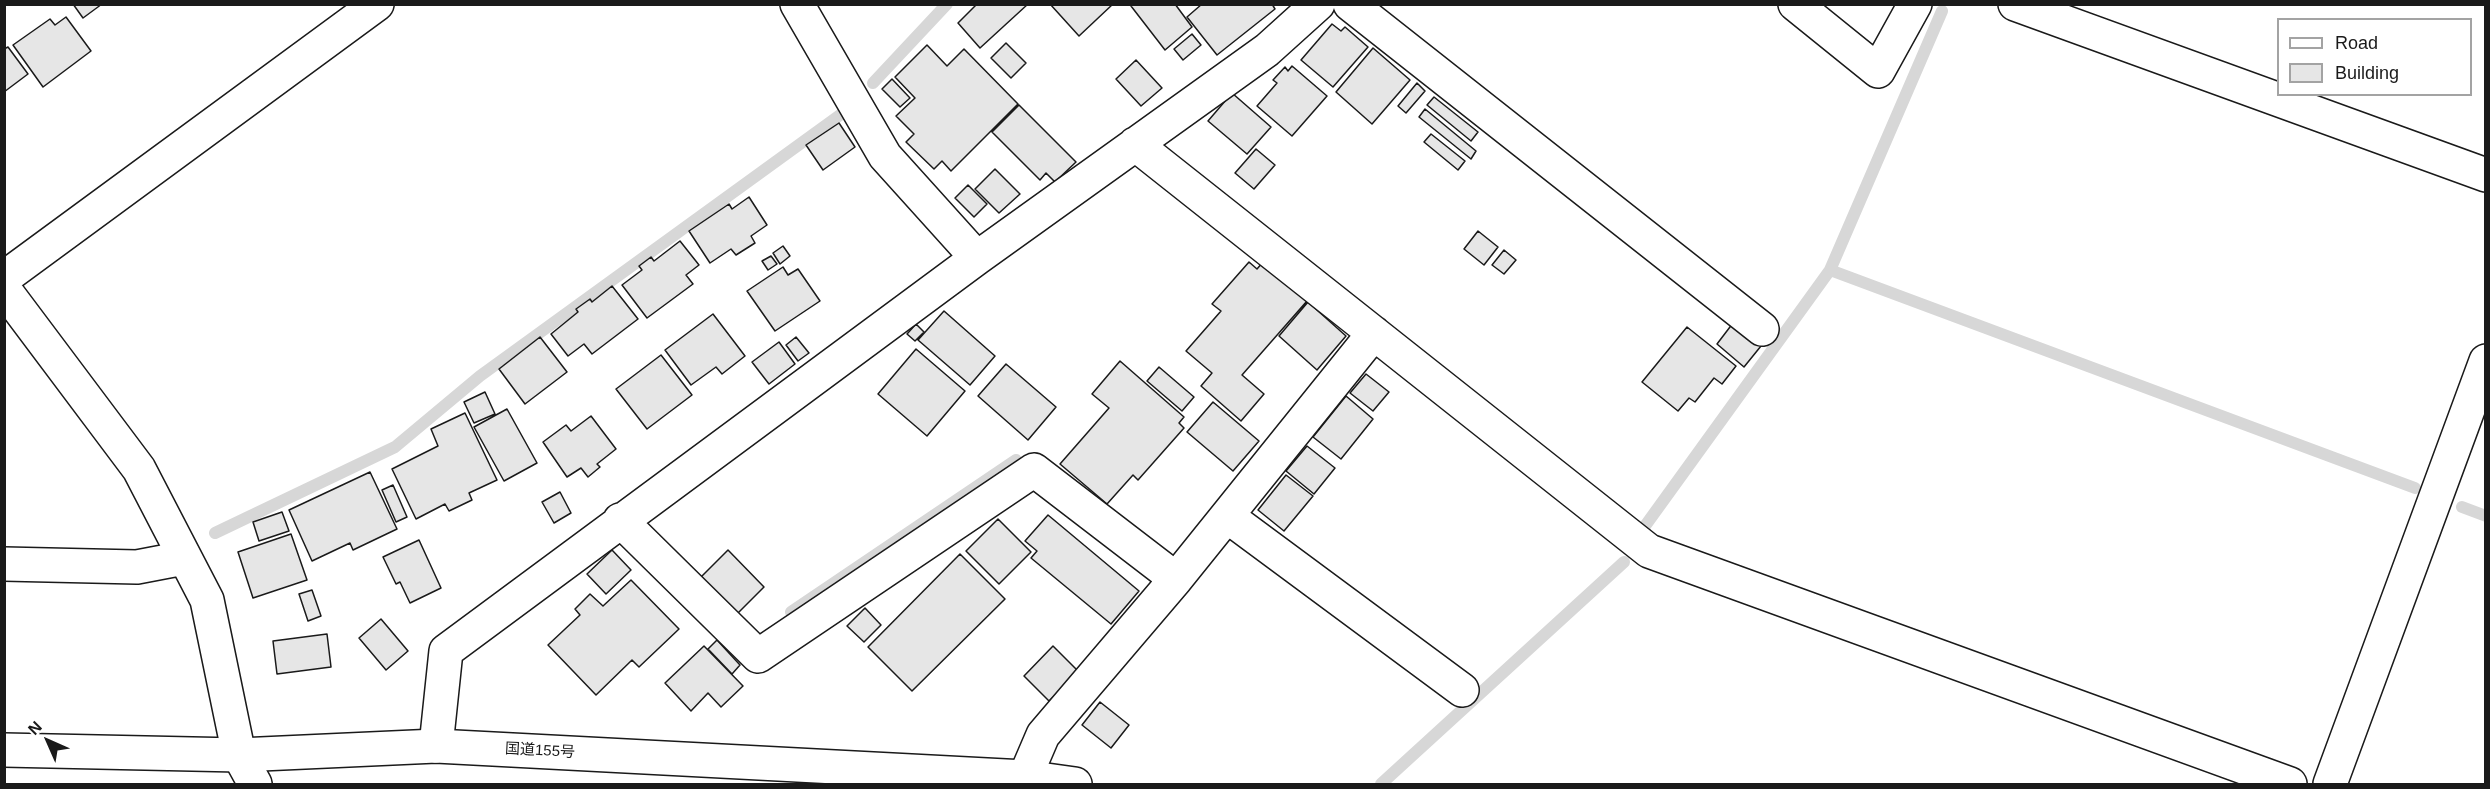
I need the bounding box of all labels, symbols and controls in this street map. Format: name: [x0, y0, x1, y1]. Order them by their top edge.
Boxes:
legend: [2277, 18, 2472, 96]
text: Road: [2335, 33, 2378, 53]
text: Building: [2335, 63, 2399, 83]
north arrow: [18, 711, 78, 771]
text: N: [25, 718, 45, 738]
street label: 国道155号: [505, 740, 575, 762]

